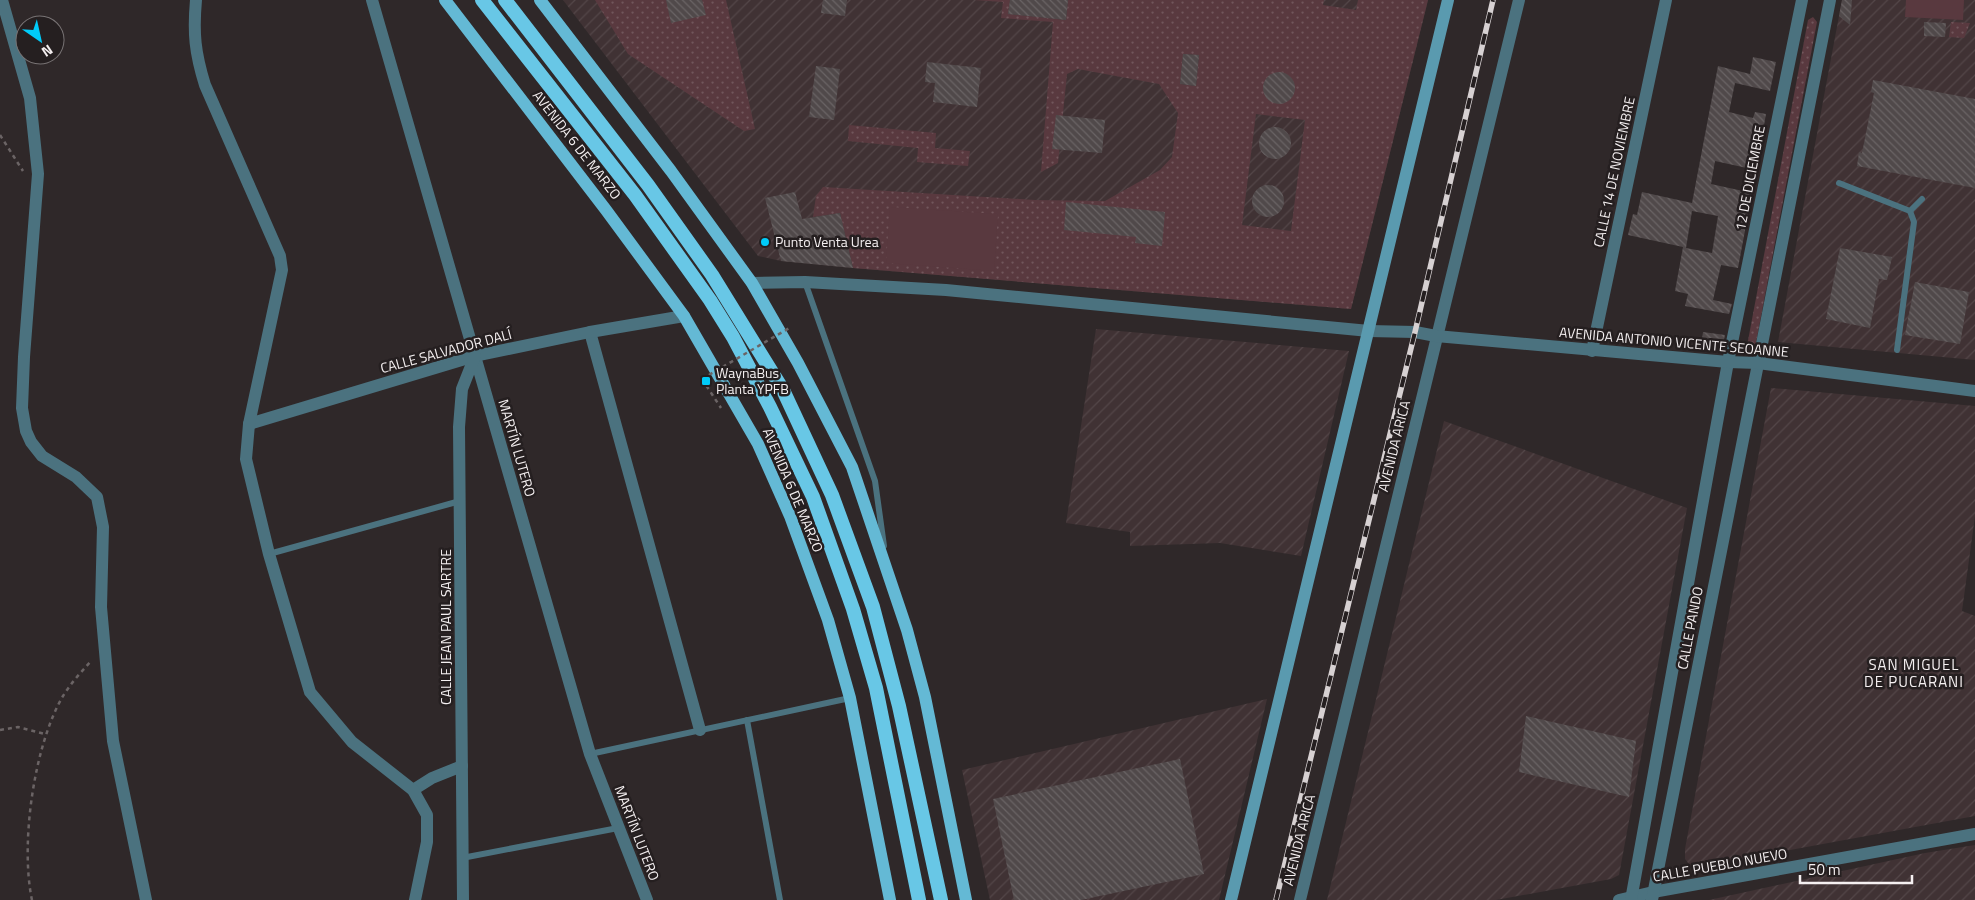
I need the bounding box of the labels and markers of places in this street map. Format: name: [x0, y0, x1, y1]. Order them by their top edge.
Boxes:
place label: Punto Venta Urea: [775, 231, 879, 252]
marker: Punto Venta Urea: [759, 236, 771, 248]
place label: WaynaBus Planta YPFB: [716, 362, 789, 399]
marker: WaynaBus Planta YPFB: [700, 375, 712, 387]

